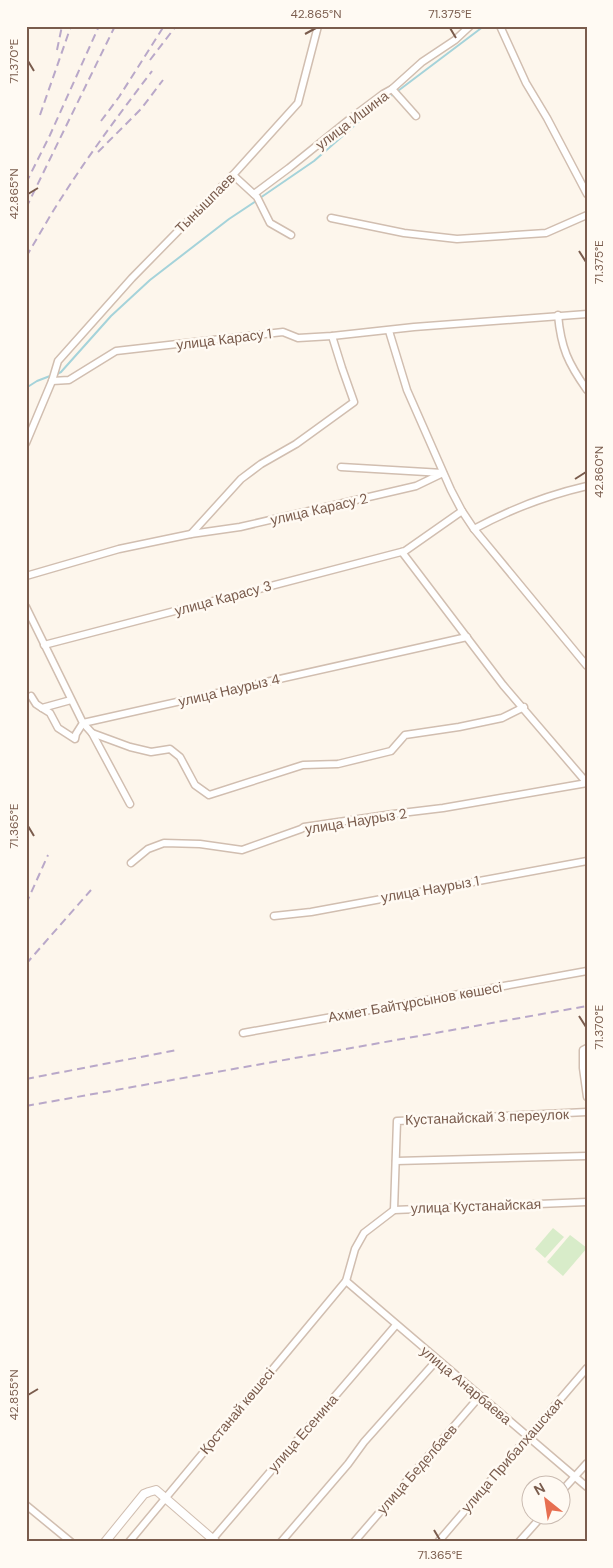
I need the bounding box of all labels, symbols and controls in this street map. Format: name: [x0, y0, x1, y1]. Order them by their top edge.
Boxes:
text: 42.865°N: [291, 6, 341, 22]
text: 71.375°E: [428, 6, 472, 22]
text: 71.370°E: [6, 38, 22, 83]
street label: улица Ишина: [312, 87, 392, 153]
text: 42.865°N: [6, 169, 22, 219]
street label: Тынышпаев: [171, 169, 239, 237]
text: 71.375°E: [591, 240, 607, 284]
street label: улица Карасу 1: [175, 324, 273, 354]
text: 42.860°N: [591, 446, 607, 498]
street label: улица Карасу 2: [268, 489, 370, 529]
street label: улица Карасу 3: [173, 576, 273, 620]
street label: улица Наурыз 4: [177, 670, 282, 710]
text: 71.365°E: [6, 803, 22, 849]
street label: улица Наурыз 2: [304, 804, 408, 838]
street label: улица Наурыз 1: [380, 872, 480, 906]
street label: Ахмет Байтұрсынов көшесі: [327, 978, 503, 1026]
text: 71.370°E: [591, 1004, 607, 1049]
street label: Кустанайскай 3 переулок: [405, 1105, 570, 1129]
street label: улица Кустанайская: [411, 1195, 541, 1217]
street label: улица Анарбаева: [417, 1342, 515, 1428]
street label: Қостанай көшесі: [196, 1364, 278, 1458]
text: 42.855°N: [6, 1370, 22, 1420]
street label: улица Есенина: [264, 1390, 342, 1476]
street label: улица Прибалхашская: [457, 1394, 567, 1516]
street label: улица Беделбаев: [373, 1420, 461, 1518]
north arrow: [520, 1476, 570, 1526]
text: N: [531, 1478, 548, 1499]
text: 71.365°E: [417, 1547, 463, 1563]

